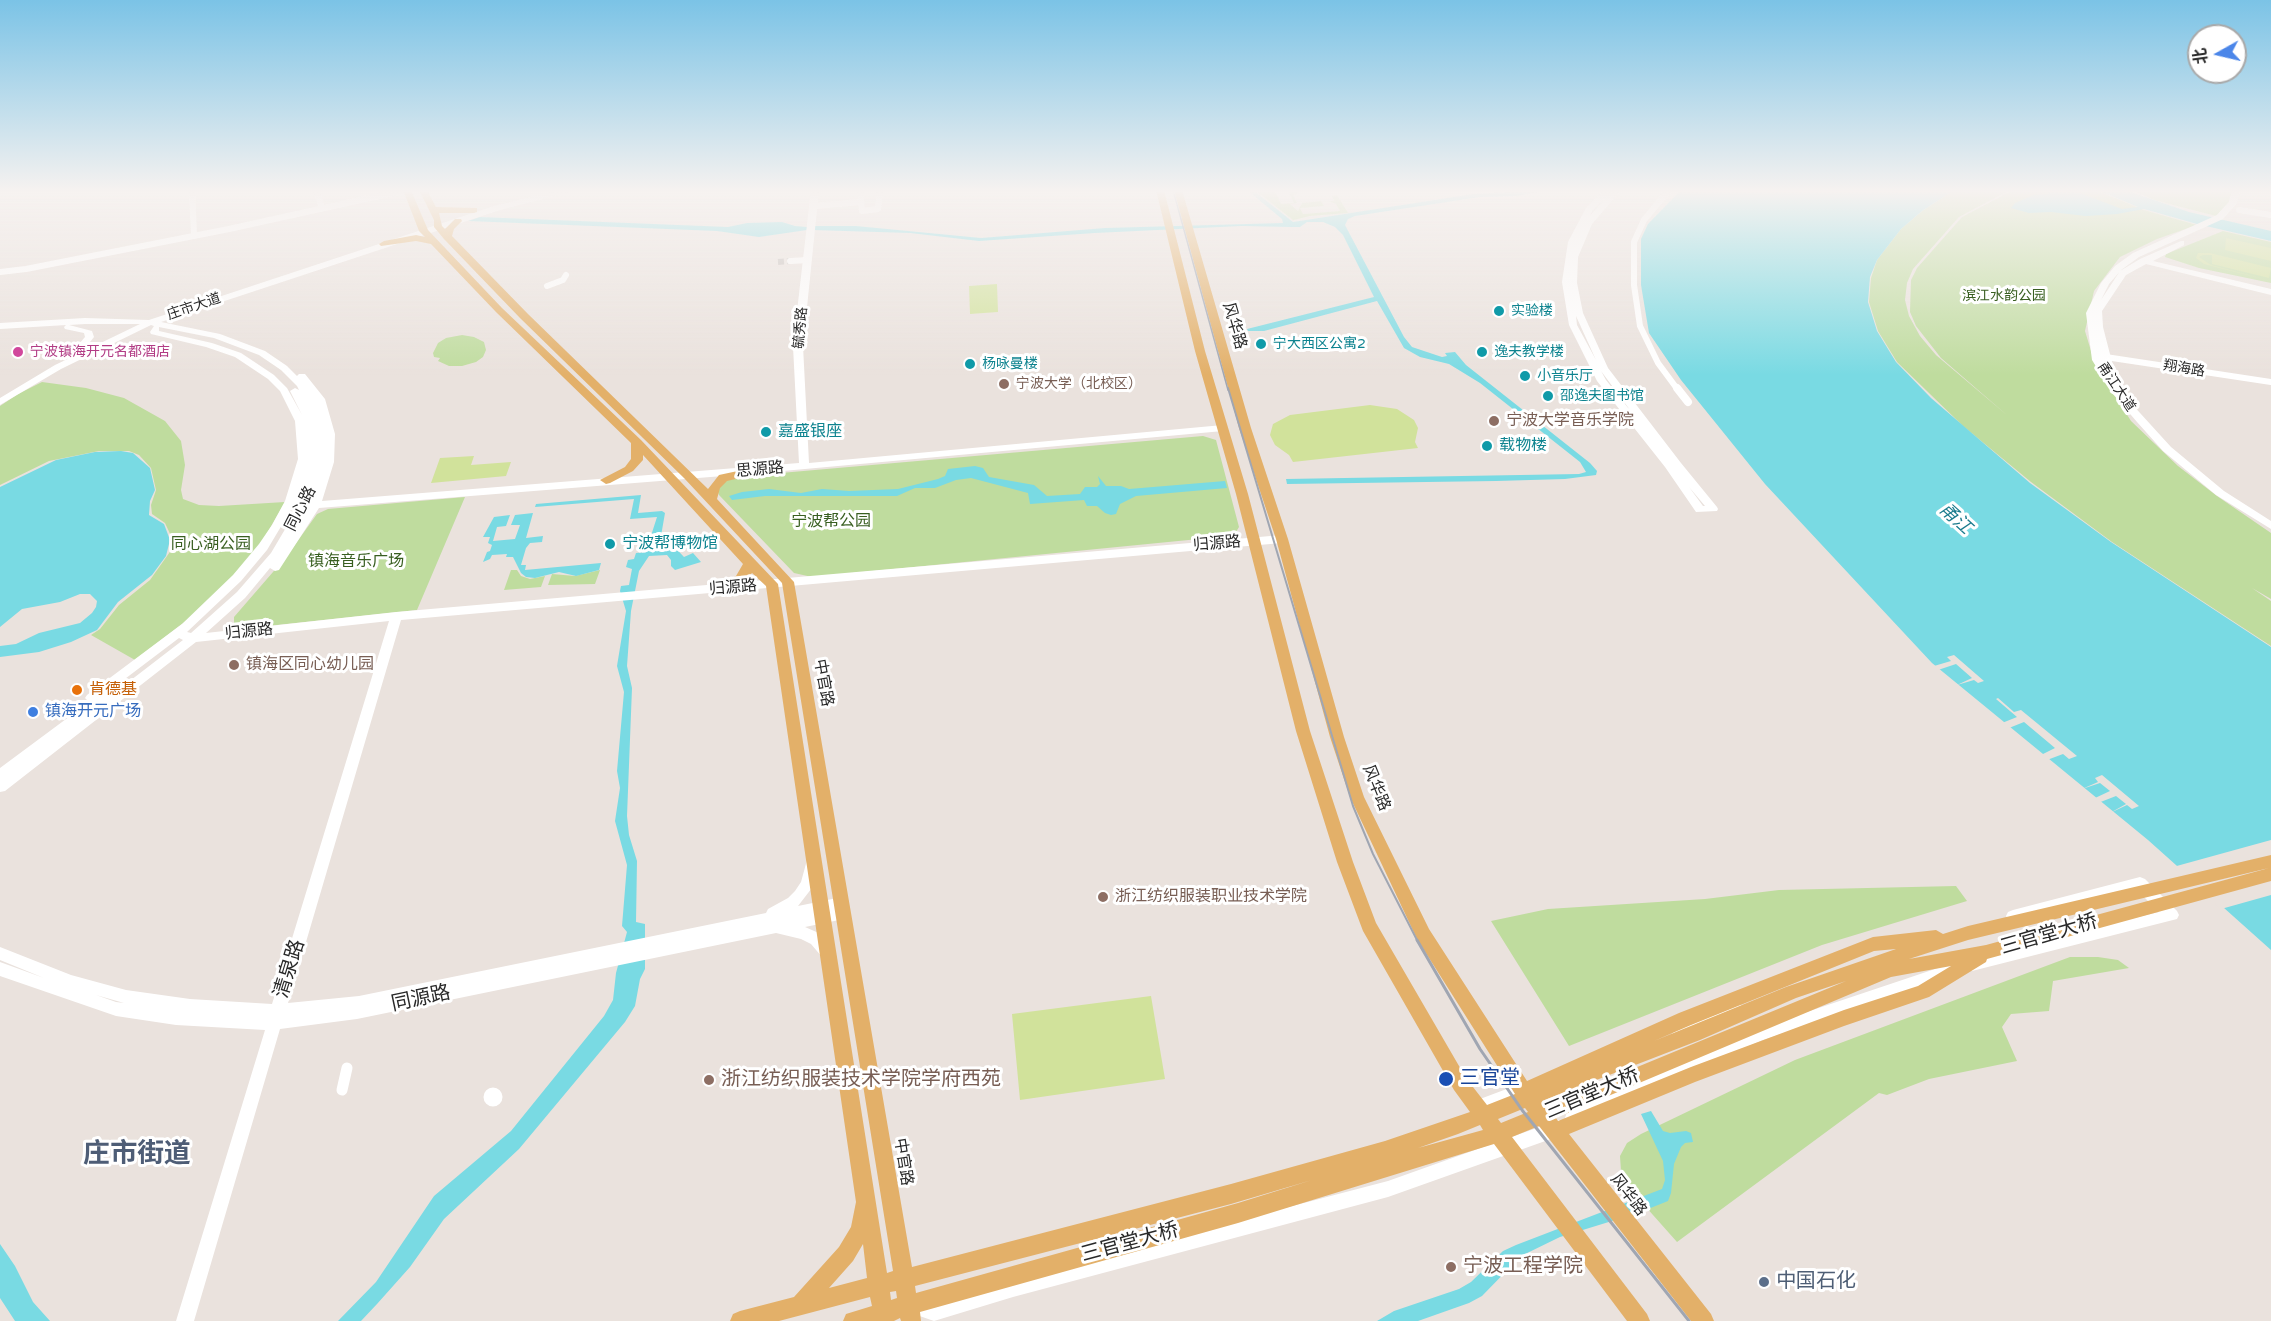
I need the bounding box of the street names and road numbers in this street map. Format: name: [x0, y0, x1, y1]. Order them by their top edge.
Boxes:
street label: 庄市大道: [165, 290, 223, 324]
street label: 风华路: [1218, 300, 1250, 352]
street label: 毓秀路: [791, 306, 811, 350]
street label: 翔海路: [2162, 357, 2206, 381]
street label: 甬江大道: [2093, 359, 2139, 415]
street label: 思源路: [735, 458, 785, 482]
street label: 同心路: [282, 483, 320, 535]
street label: 归源路: [1192, 532, 1242, 556]
street label: 归源路: [708, 576, 758, 600]
street label: 归源路: [224, 620, 274, 644]
street label: 中官路: [809, 658, 837, 708]
street label: 风华路: [1358, 762, 1394, 814]
street label: 三官堂大桥: [1998, 910, 2100, 960]
street label: 清泉路: [270, 937, 310, 1001]
street label: 同源路: [389, 981, 453, 1017]
street label: 三官堂大桥: [1541, 1063, 1643, 1125]
street label: 中官路: [890, 1137, 916, 1187]
street label: 风华路: [1606, 1170, 1650, 1220]
street label: 三官堂大桥: [1079, 1218, 1181, 1268]

